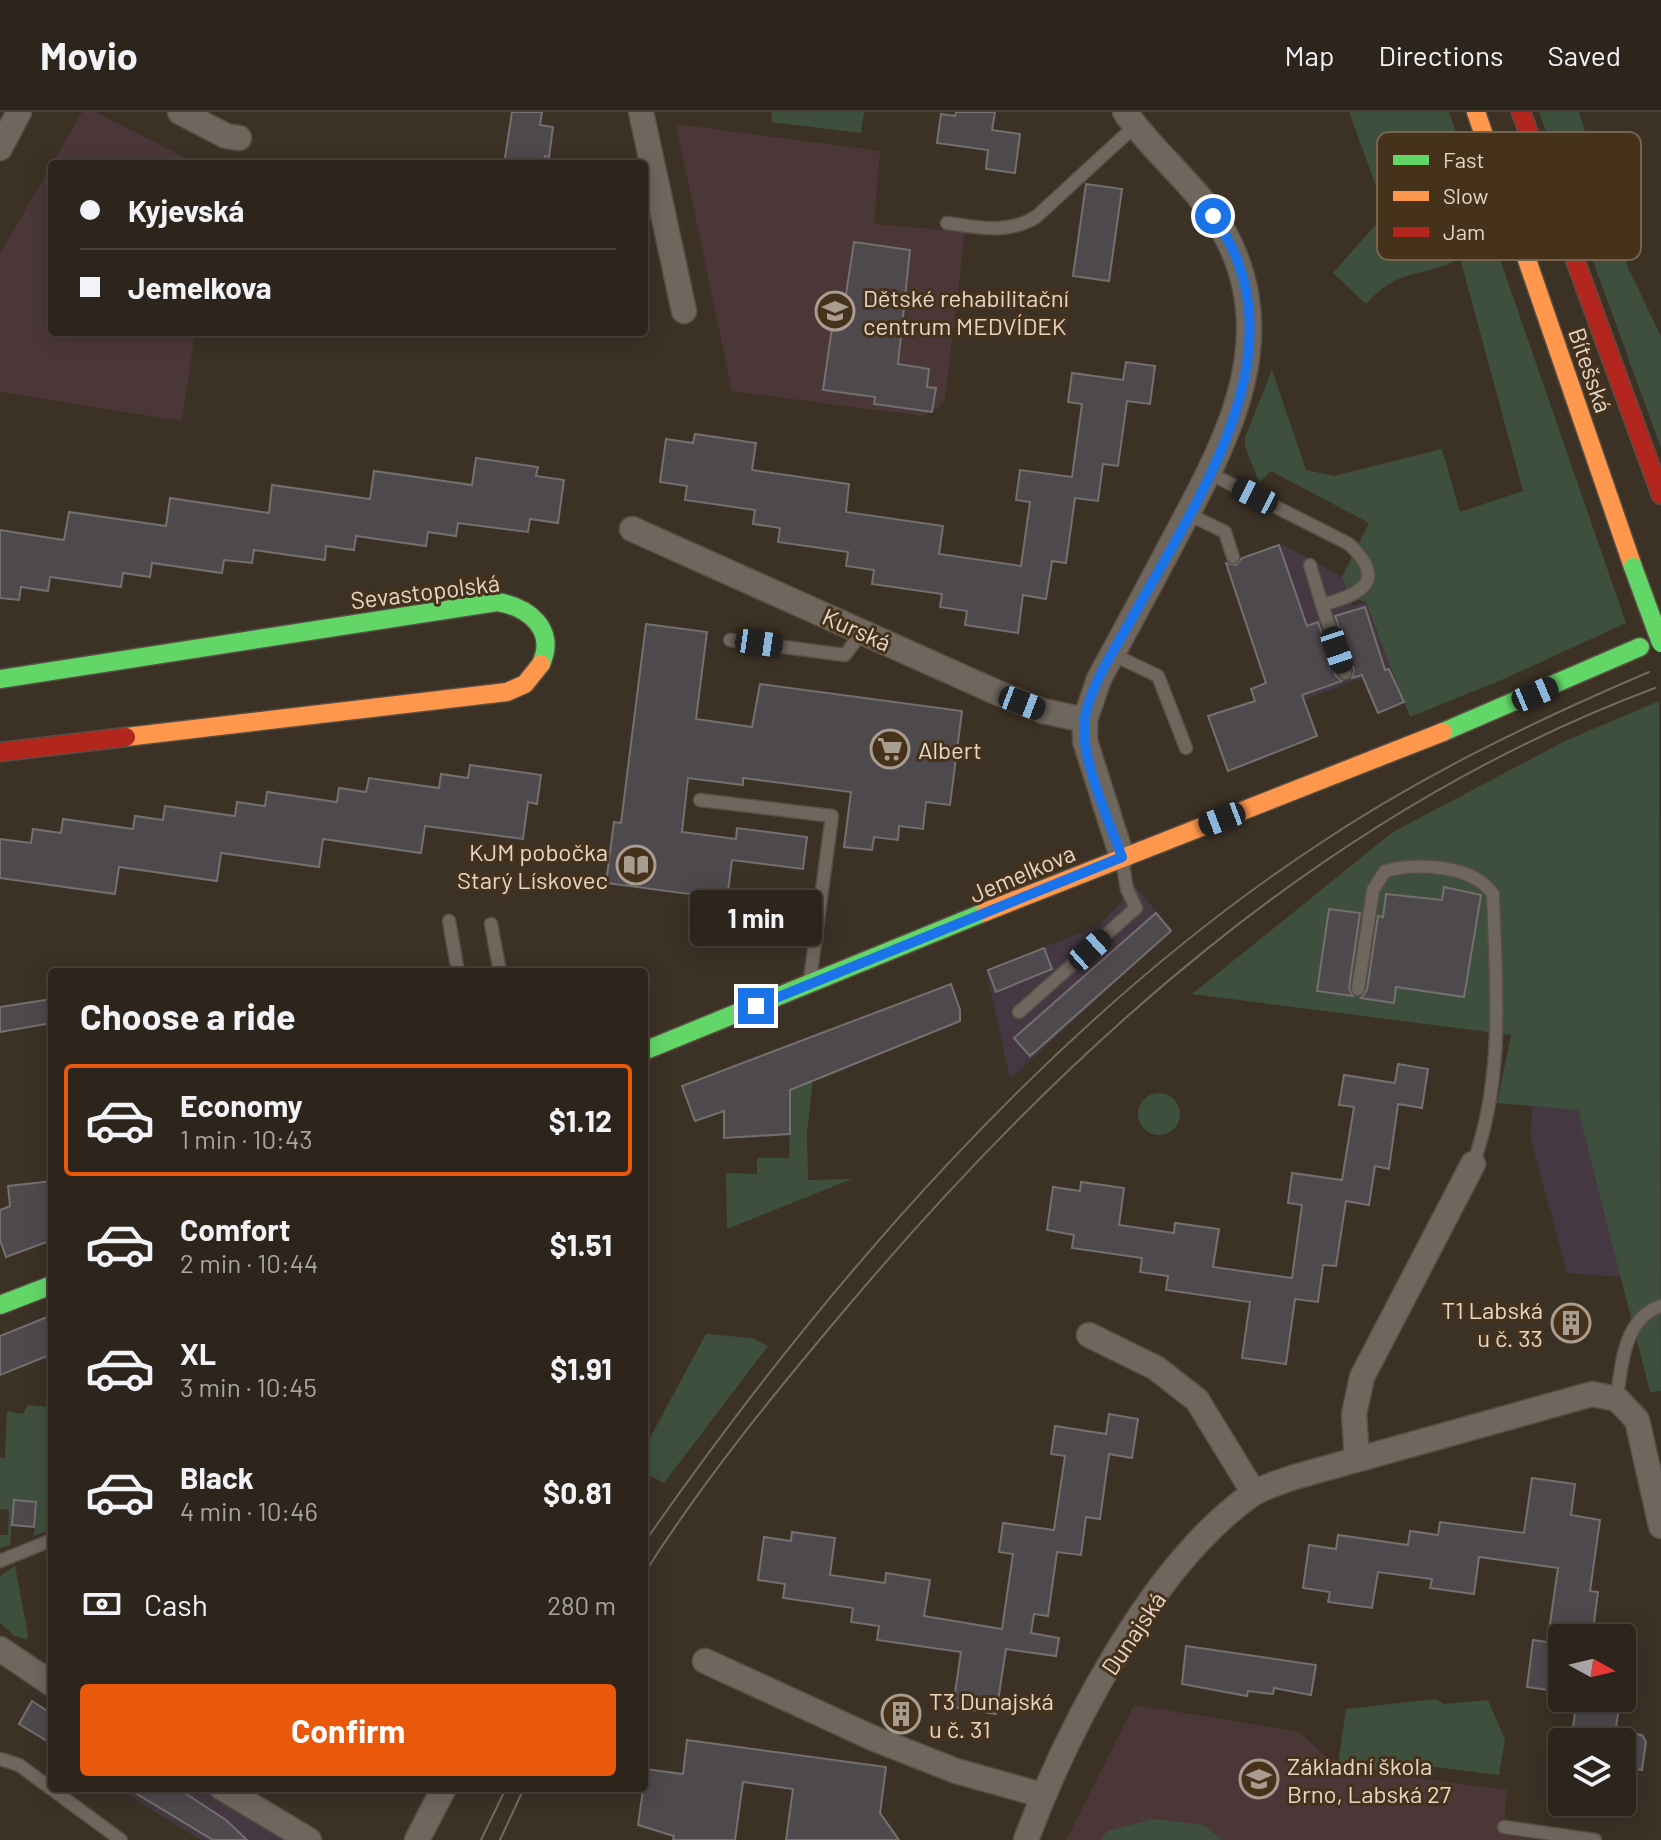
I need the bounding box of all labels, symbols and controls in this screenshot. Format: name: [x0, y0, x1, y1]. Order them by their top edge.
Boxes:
text: Movio: [40, 32, 138, 78]
text: Map: [1285, 38, 1334, 72]
text: Directions: [1378, 38, 1504, 72]
text: Saved: [1548, 38, 1621, 72]
legend: [1377, 132, 1641, 260]
text: Fast: [1443, 146, 1485, 172]
text: Slow: [1443, 182, 1488, 208]
text: Kyjevská: [128, 192, 244, 228]
route start: [1195, 198, 1231, 234]
text: Jam: [1443, 218, 1485, 244]
text: Jemelkova: [128, 269, 272, 305]
place label: Dětské rehabilitační centrum MEDVÍDEK: [863, 283, 1069, 340]
school or university icon: Dětské rehabilitační centrum MEDVÍDEK: [814, 290, 856, 332]
street label: Bítešská: [1563, 324, 1619, 416]
car: [1228, 474, 1282, 518]
street label: Sevastopolská: [349, 567, 501, 615]
street label: Kurská: [818, 601, 896, 657]
car: [1318, 623, 1356, 677]
car: [734, 628, 784, 658]
car: [1508, 674, 1562, 714]
car: [995, 683, 1049, 723]
supermarket icon: Albert: [869, 728, 911, 770]
place label: Albert: [918, 735, 982, 764]
car: [1195, 799, 1249, 839]
place label: KJM pobočka Starý Lískovec: [457, 837, 608, 894]
street label: Jemelkova: [965, 838, 1079, 908]
library icon: KJM pobočka Starý Lískovec: [615, 844, 657, 886]
callout: 1 min: [690, 890, 822, 946]
text: 1 min: [728, 902, 784, 933]
car: [1064, 925, 1116, 975]
route end: [738, 988, 774, 1024]
text: Choose a ride: [80, 994, 296, 1037]
icon: car: [84, 1084, 156, 1156]
text: Economy: [180, 1087, 303, 1123]
text: $1.12: [549, 1102, 612, 1138]
text: 1 min · 10:43: [180, 1123, 313, 1154]
icon: car: [84, 1208, 156, 1280]
text: Comfort: [180, 1211, 290, 1247]
text: $1.51: [550, 1226, 612, 1262]
text: 2 min · 10:44: [180, 1247, 318, 1278]
place label: T1 Labská u č. 33: [1442, 1295, 1543, 1352]
building icon: T1 Labská u č. 33: [1550, 1302, 1592, 1344]
icon: car: [84, 1332, 156, 1404]
text: XL: [180, 1335, 216, 1371]
text: $1.91: [550, 1350, 612, 1386]
text: 3 min · 10:45: [180, 1371, 317, 1402]
icon: car: [84, 1456, 156, 1528]
text: Black: [180, 1459, 254, 1495]
text: $0.81: [543, 1474, 612, 1510]
text: 4 min · 10:46: [180, 1495, 318, 1526]
icon: cash: [80, 1582, 124, 1626]
text: Cash: [144, 1586, 208, 1622]
street label: Dunajská: [1095, 1586, 1171, 1680]
text: 280 m: [547, 1589, 616, 1620]
north arrow: [1548, 1624, 1636, 1712]
map controls: [1548, 1624, 1636, 1816]
button: Confirm: [80, 1684, 616, 1776]
place label: T3 Dunajská u č. 31: [929, 1686, 1054, 1743]
building icon: T3 Dunajská u č. 31: [880, 1693, 922, 1735]
button: layers: [1548, 1728, 1636, 1816]
place label: Základní škola Brno, Labská 27: [1287, 1751, 1451, 1808]
school or university icon: Základní škola Brno, Labská 27: [1238, 1758, 1280, 1800]

